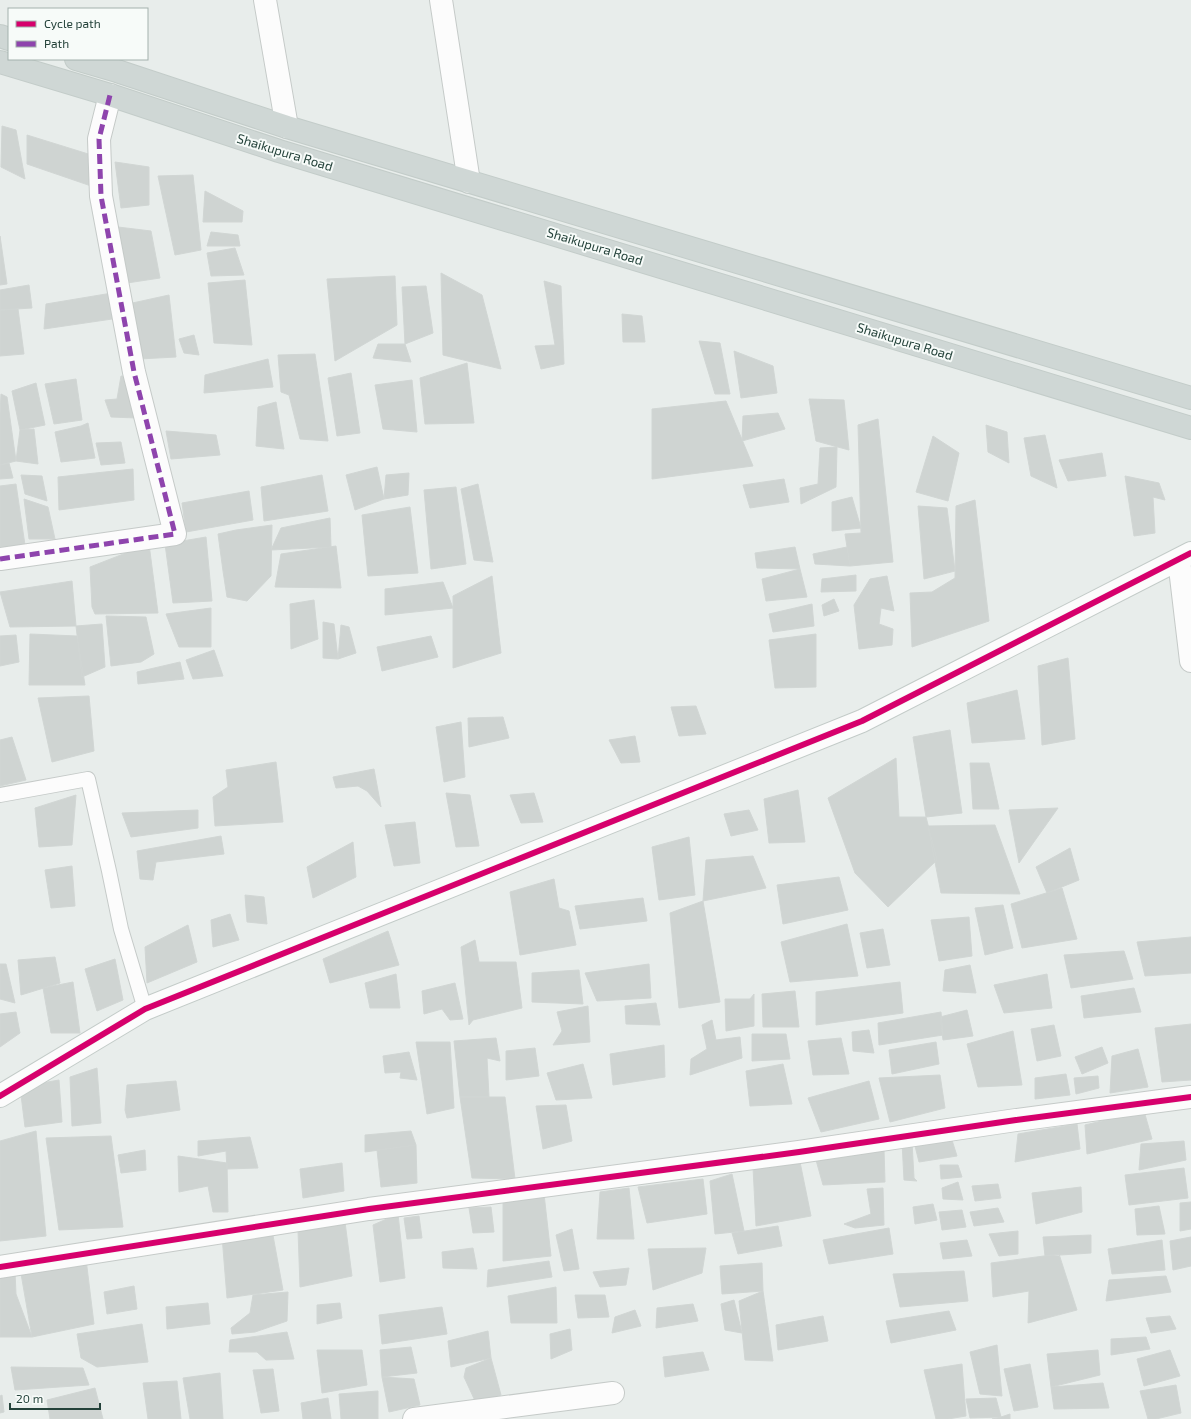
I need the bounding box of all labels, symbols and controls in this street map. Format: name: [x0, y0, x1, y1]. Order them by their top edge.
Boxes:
legend: [8, 8, 148, 60]
text: Cycle path: [44, 16, 101, 30]
text: Path: [44, 36, 69, 50]
street label: Shaikupura Road: [235, 130, 335, 174]
street label: Shaikupura Road: [545, 224, 645, 268]
street label: Shaikupura Road: [855, 319, 955, 363]
scale bar: [10, 1385, 100, 1411]
text: 20 m: [16, 1391, 43, 1405]

